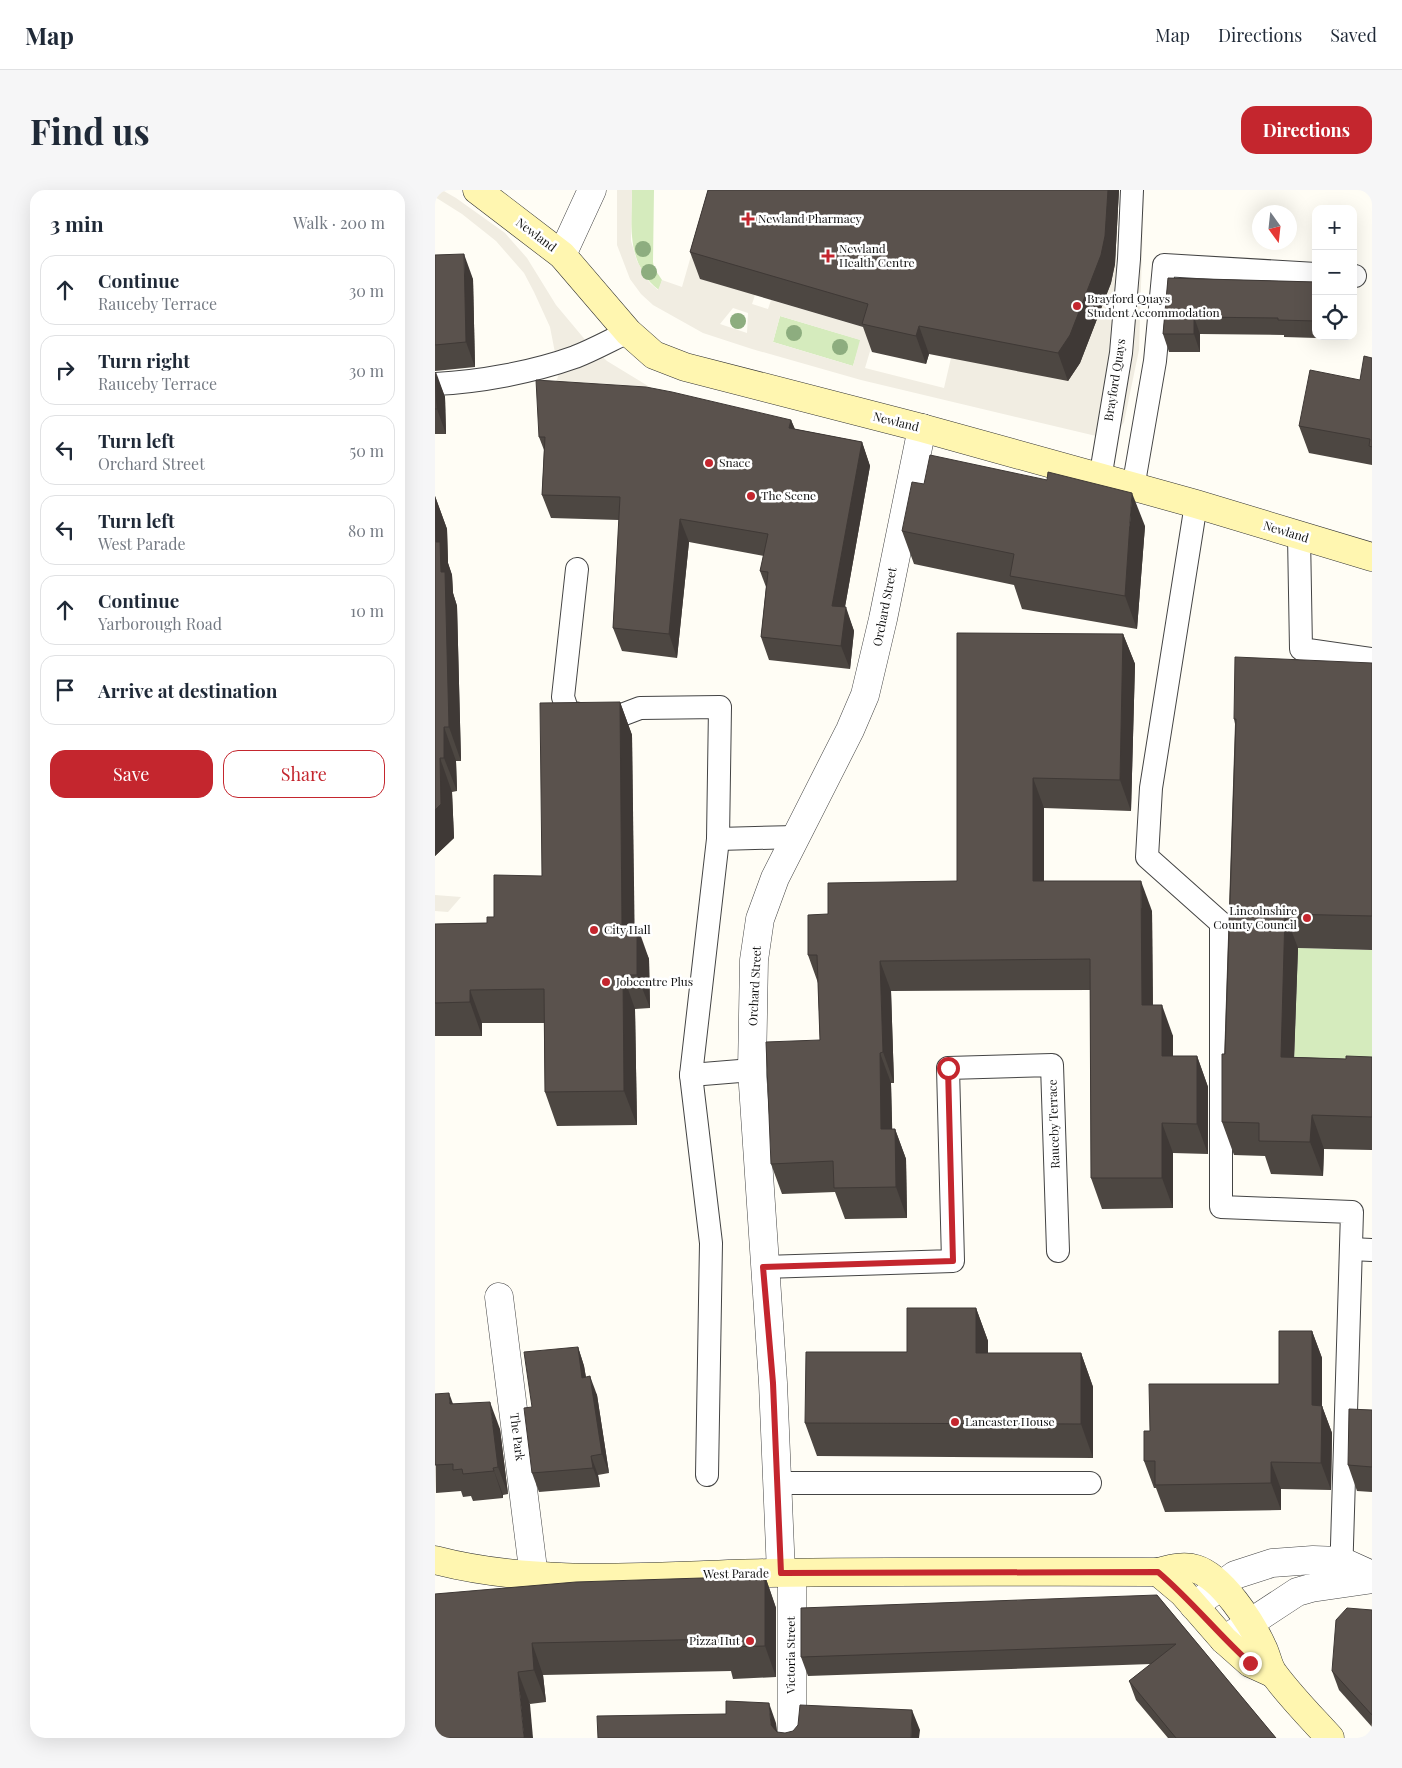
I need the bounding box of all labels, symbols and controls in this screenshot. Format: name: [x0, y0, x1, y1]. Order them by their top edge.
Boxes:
text: Map: [25, 19, 74, 51]
text: Map: [1155, 23, 1190, 47]
text: Directions: [1218, 23, 1302, 47]
text: Saved: [1330, 23, 1377, 47]
button: Directions: [1241, 106, 1372, 154]
text: Find us: [30, 107, 150, 154]
north arrow: [1252, 205, 1297, 250]
map controls: [1312, 205, 1357, 340]
button: +: [1312, 205, 1357, 250]
text: 3 min: [50, 209, 104, 237]
place label: Newland Pharmacy: [758, 210, 862, 226]
text: Walk · 200 m: [293, 212, 385, 233]
marker: Newland Pharmacy: [742, 213, 754, 225]
street label: Newland: [513, 214, 560, 255]
place label: Newland Health Centre: [839, 240, 915, 270]
marker: Newland Health Centre: [821, 249, 835, 263]
button: −: [1312, 250, 1357, 295]
text: Continue: [98, 267, 179, 293]
icon: ahead: [51, 276, 79, 304]
text: 30 m: [349, 280, 384, 301]
place label: Brayford Quays Student Accommodation: [1087, 290, 1220, 320]
text: Rauceby Terrace: [98, 293, 217, 314]
button: locate: [1312, 295, 1357, 340]
marker: Brayford Quays Student Accommodation: [1071, 300, 1083, 312]
street label: Brayford Quays: [1100, 338, 1128, 422]
text: Turn right: [98, 347, 190, 373]
icon: right: [51, 356, 79, 384]
text: 30 m: [349, 360, 384, 381]
text: Rauceby Terrace: [98, 373, 217, 394]
street label: Newland: [872, 408, 921, 434]
text: Turn left: [98, 427, 175, 453]
icon: left: [51, 436, 79, 464]
text: 50 m: [350, 440, 384, 461]
text: Orchard Street: [98, 453, 205, 474]
place label: Snacc: [719, 454, 750, 470]
marker: Snacc: [703, 457, 715, 469]
place label: The Scene: [761, 487, 816, 503]
marker: The Scene: [745, 490, 757, 502]
text: Turn left: [98, 507, 175, 533]
icon: left: [51, 516, 79, 544]
street label: Newland: [1262, 517, 1311, 546]
text: 80 m: [348, 520, 384, 541]
text: West Parade: [98, 533, 186, 554]
street label: Orchard Street: [869, 565, 900, 648]
text: Continue: [98, 587, 179, 613]
icon: ahead: [51, 596, 79, 624]
text: 10 m: [350, 600, 384, 621]
text: Yarborough Road: [98, 613, 222, 634]
icon: arrive: [51, 676, 79, 704]
text: Arrive at destination: [98, 677, 278, 703]
button: Save: [50, 750, 213, 798]
button: Share: [223, 750, 385, 798]
place label: Lincolnshire County Council: [1213, 902, 1298, 932]
marker: Lincolnshire County Council: [1301, 912, 1313, 924]
place label: City Hall: [604, 921, 651, 937]
marker: City Hall: [588, 924, 600, 936]
street label: Orchard Street: [744, 945, 764, 1026]
place label: Jobcentre Plus: [615, 973, 693, 989]
marker: Jobcentre Plus: [600, 976, 612, 988]
route start: [937, 1057, 960, 1080]
street label: Rauceby Terrace: [1043, 1079, 1063, 1169]
street label: The Park: [507, 1412, 529, 1462]
place label: Lancaster House: [965, 1413, 1055, 1429]
marker: Lancaster House: [949, 1416, 961, 1428]
street label: West Parade: [702, 1564, 769, 1582]
street label: Victoria Street: [782, 1616, 798, 1695]
place label: Pizza Hut: [689, 1632, 741, 1648]
marker: Pizza Hut: [744, 1635, 756, 1647]
route end: [1239, 1652, 1262, 1675]

